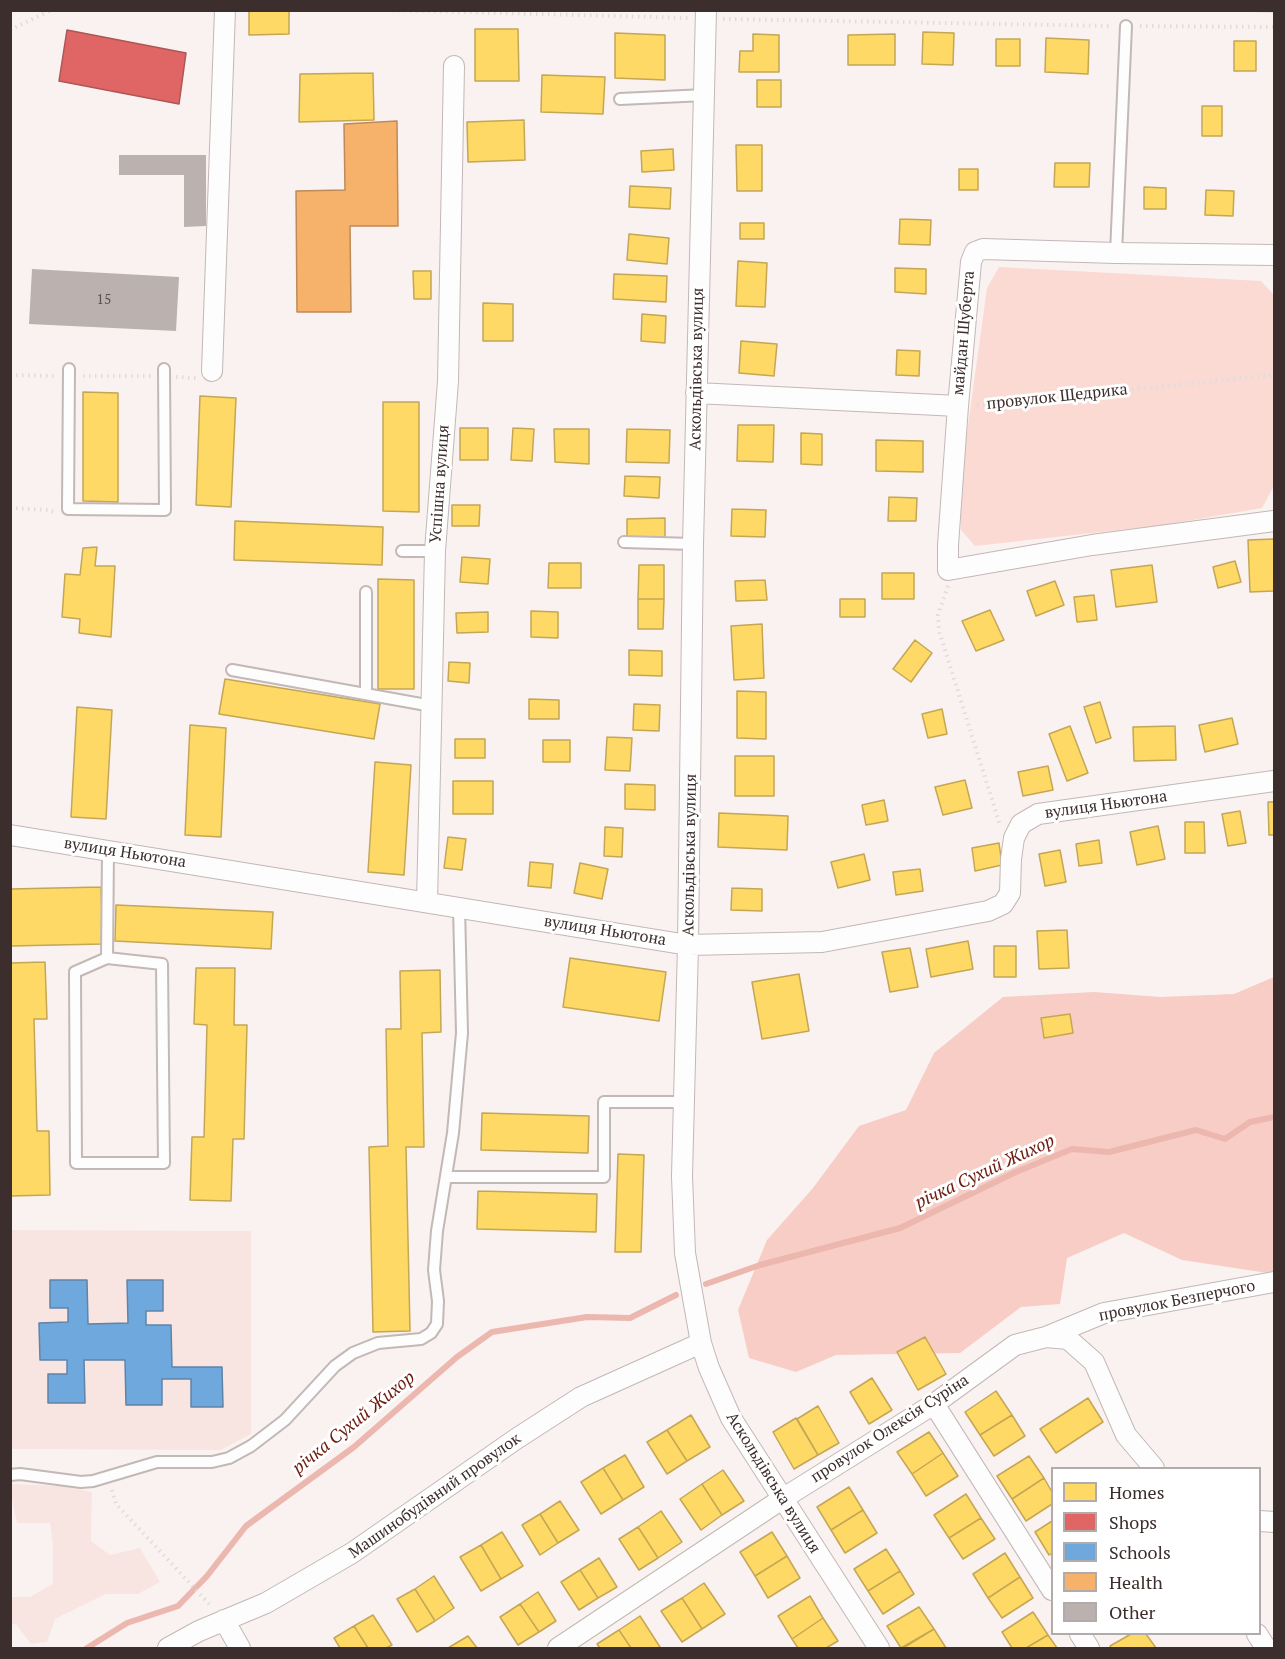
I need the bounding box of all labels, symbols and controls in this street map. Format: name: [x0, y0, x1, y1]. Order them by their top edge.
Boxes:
street label: майдан Шуберта: [949, 270, 979, 396]
street label: Аскольдівська вулиця: [686, 288, 708, 450]
house number: 15: [97, 292, 111, 308]
street label: провулок Щедрика: [985, 380, 1129, 414]
street label: Успішна вулиця: [426, 424, 454, 544]
street label: Аскольдівська вулиця: [679, 774, 701, 936]
street label: вулиця Ньютона: [1043, 787, 1169, 823]
street label: вулиця Ньютона: [62, 834, 188, 872]
street label: вулиця Ньютона: [542, 912, 668, 950]
water label: річка Сухий Жихор: [912, 1130, 1058, 1214]
street label: провулок Безперчого: [1097, 1276, 1257, 1326]
water label: річка Сухий Жихор: [288, 1367, 420, 1479]
street label: провулок Олексія Суріна: [807, 1371, 973, 1487]
street label: Аскольдівська вулиця: [722, 1409, 824, 1557]
street label: Машинобудівний провулок: [345, 1429, 525, 1563]
legend: [1051, 1467, 1261, 1635]
text: Homes: [1109, 1480, 1164, 1504]
text: Shops: [1109, 1510, 1157, 1534]
text: Schools: [1109, 1540, 1171, 1564]
text: Health: [1109, 1570, 1163, 1594]
text: Other: [1109, 1600, 1156, 1624]

